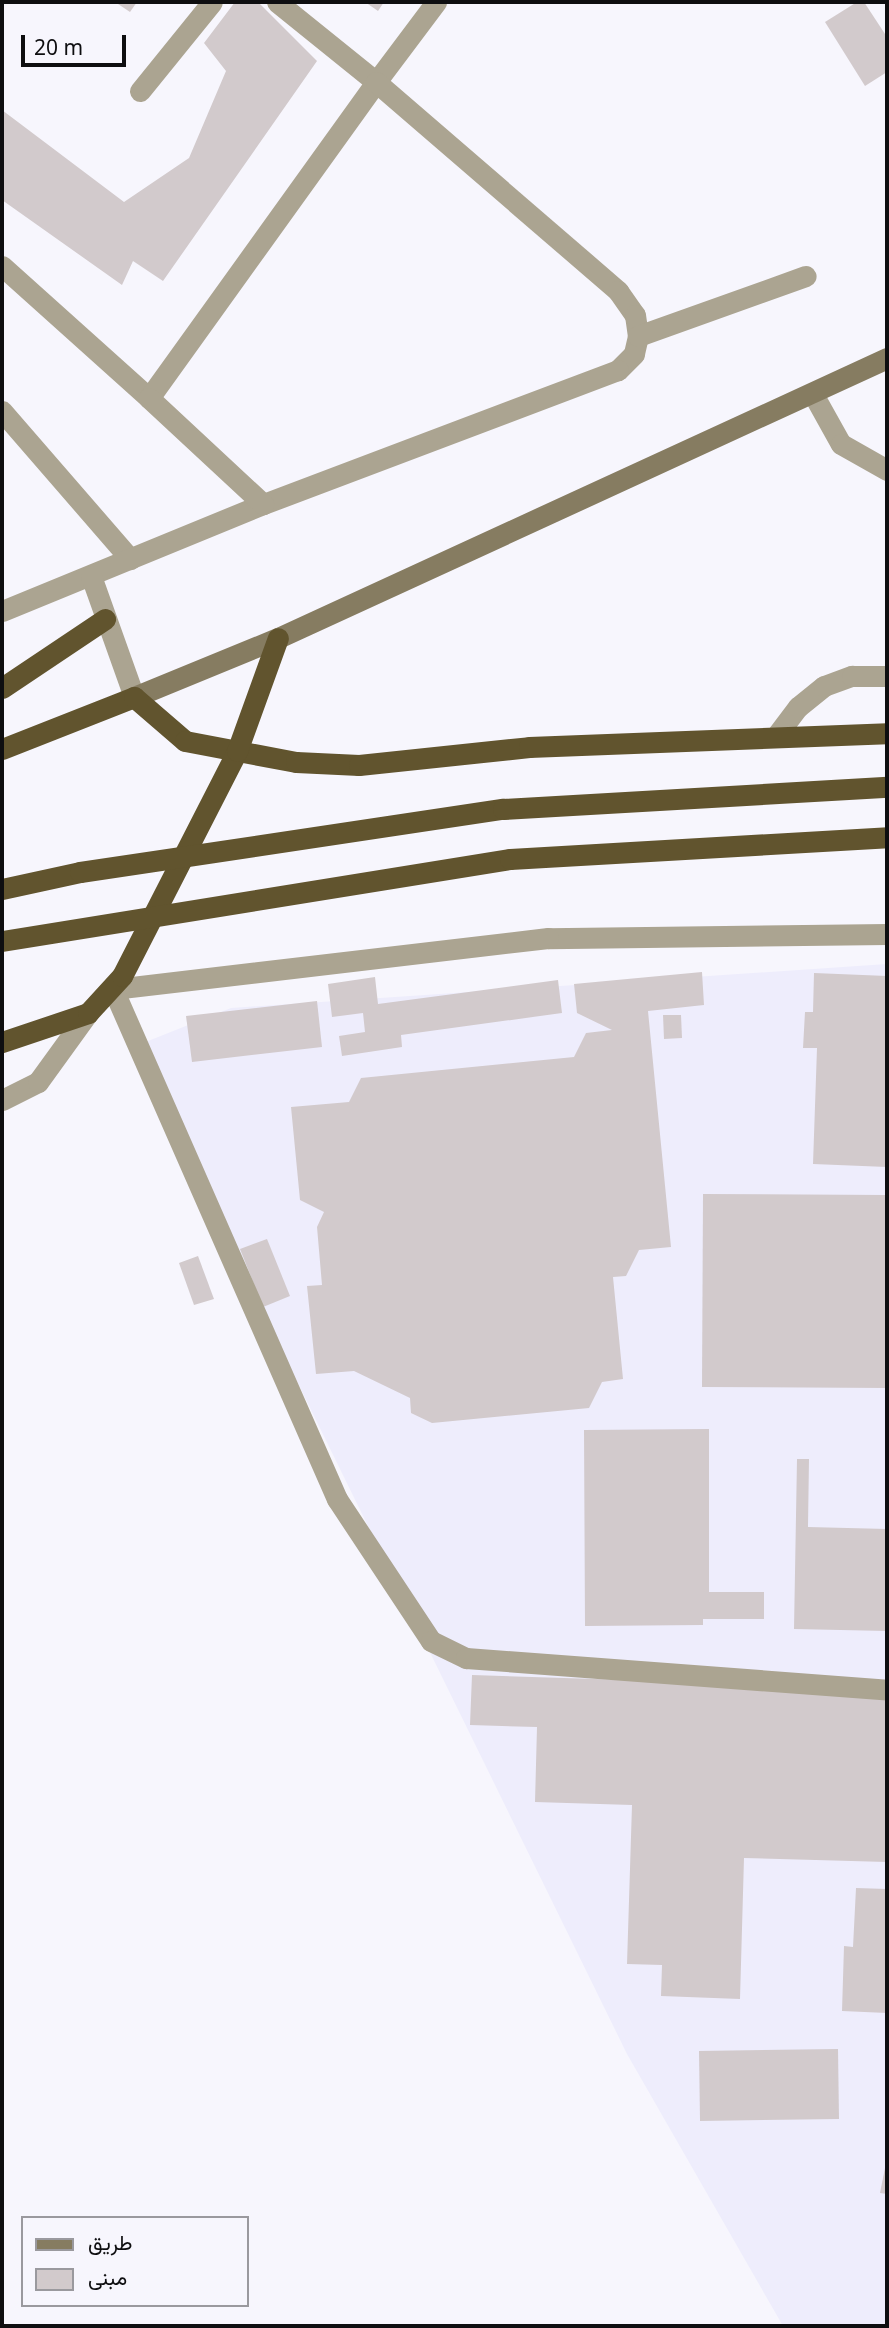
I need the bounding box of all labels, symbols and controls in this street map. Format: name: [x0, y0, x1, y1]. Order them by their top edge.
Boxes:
scale bar: [24, 21, 130, 65]
text: 20 m: [34, 33, 83, 61]
legend: [21, 2216, 248, 2307]
text: طريق: [88, 2228, 133, 2256]
text: مبنى: [88, 2263, 127, 2291]

